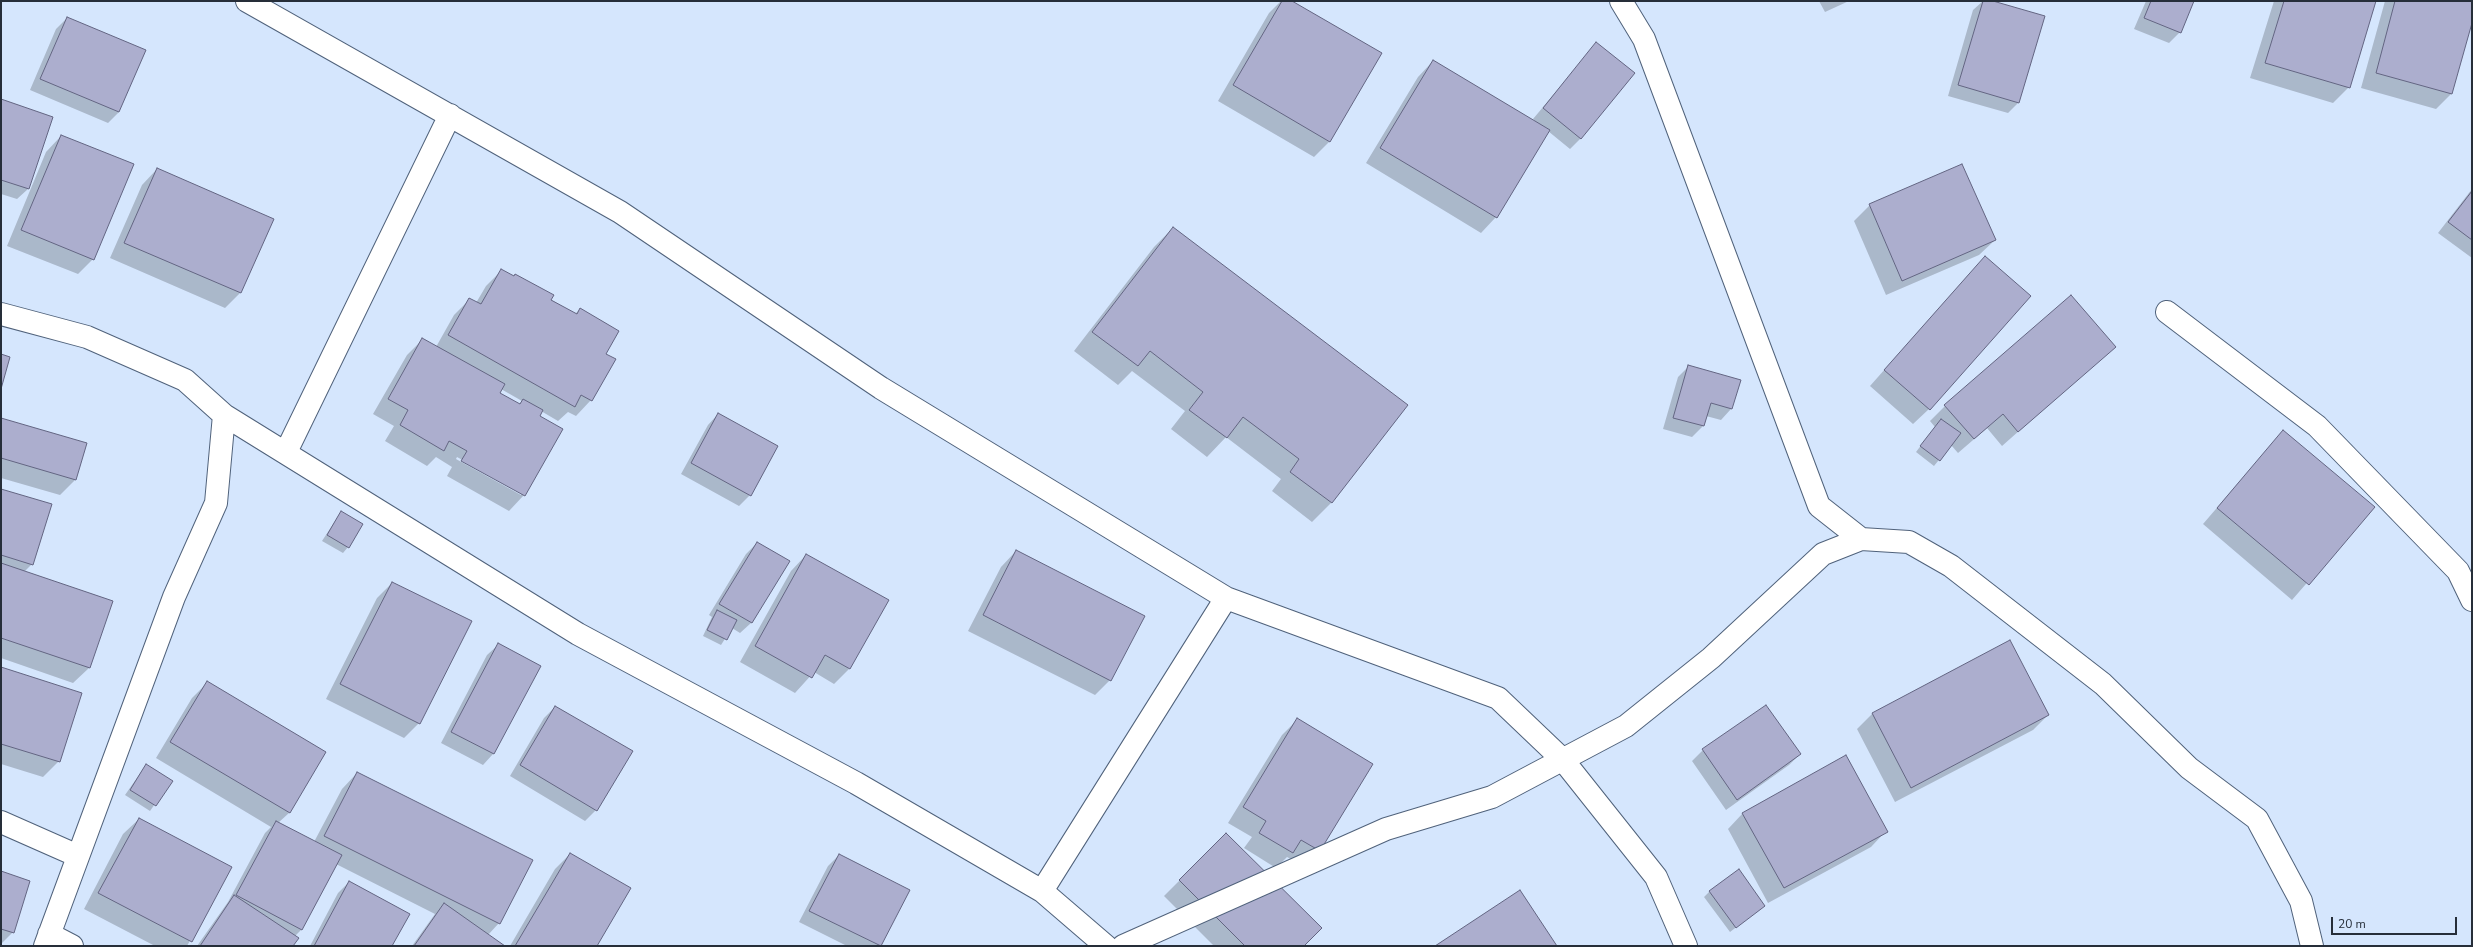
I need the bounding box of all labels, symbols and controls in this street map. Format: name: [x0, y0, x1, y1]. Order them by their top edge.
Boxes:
scale bar: [2333, 909, 2459, 935]
text: 20 m: [2338, 916, 2366, 932]

